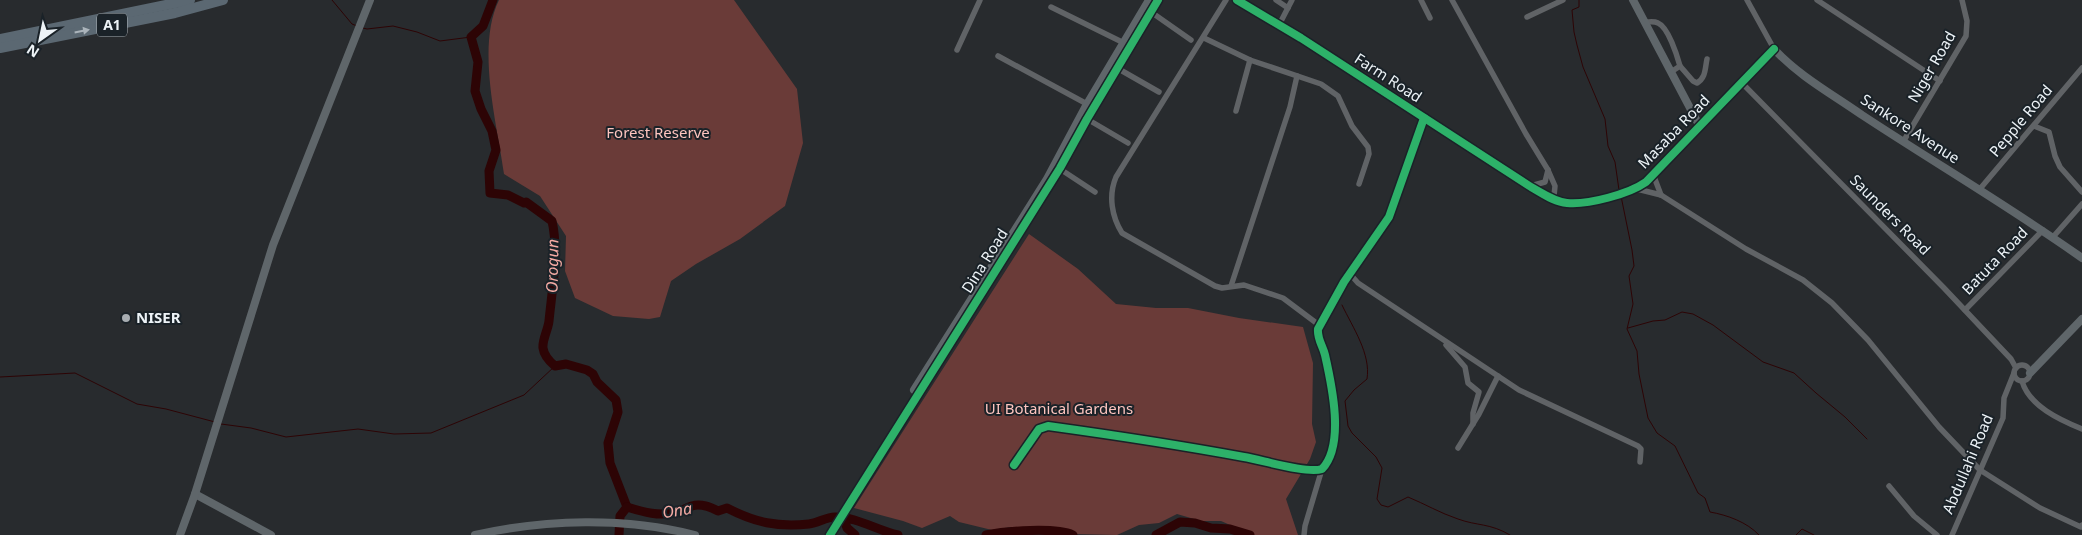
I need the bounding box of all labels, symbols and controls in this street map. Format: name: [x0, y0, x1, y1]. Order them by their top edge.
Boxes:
road number: A1: [97, 14, 127, 36]
north arrow: [15, 15, 65, 65]
one-way arrow: [75, 27, 91, 35]
street label: Niger Road: [1903, 27, 1960, 106]
text: N: [23, 40, 43, 62]
street label: Farm Road: [1351, 48, 1426, 106]
street label: Pepple Road: [1984, 80, 2056, 161]
street label: Sankore Avenue: [1857, 89, 1964, 168]
street label: Masaba Road: [1633, 90, 1714, 172]
park label: Forest Reserve: [606, 122, 710, 142]
street label: Saunders Road: [1846, 170, 1935, 259]
street label: Batuta Road: [1957, 222, 2032, 298]
street label: Dina Road: [956, 224, 1012, 296]
water label: Orogun: [541, 239, 563, 293]
place label: NISER: [136, 307, 181, 327]
marker: NISER: [120, 312, 132, 324]
park label: UI Botanical Gardens: [985, 398, 1133, 418]
street label: Abdullahi Road: [1937, 411, 1997, 517]
water label: Ona: [661, 497, 693, 523]

